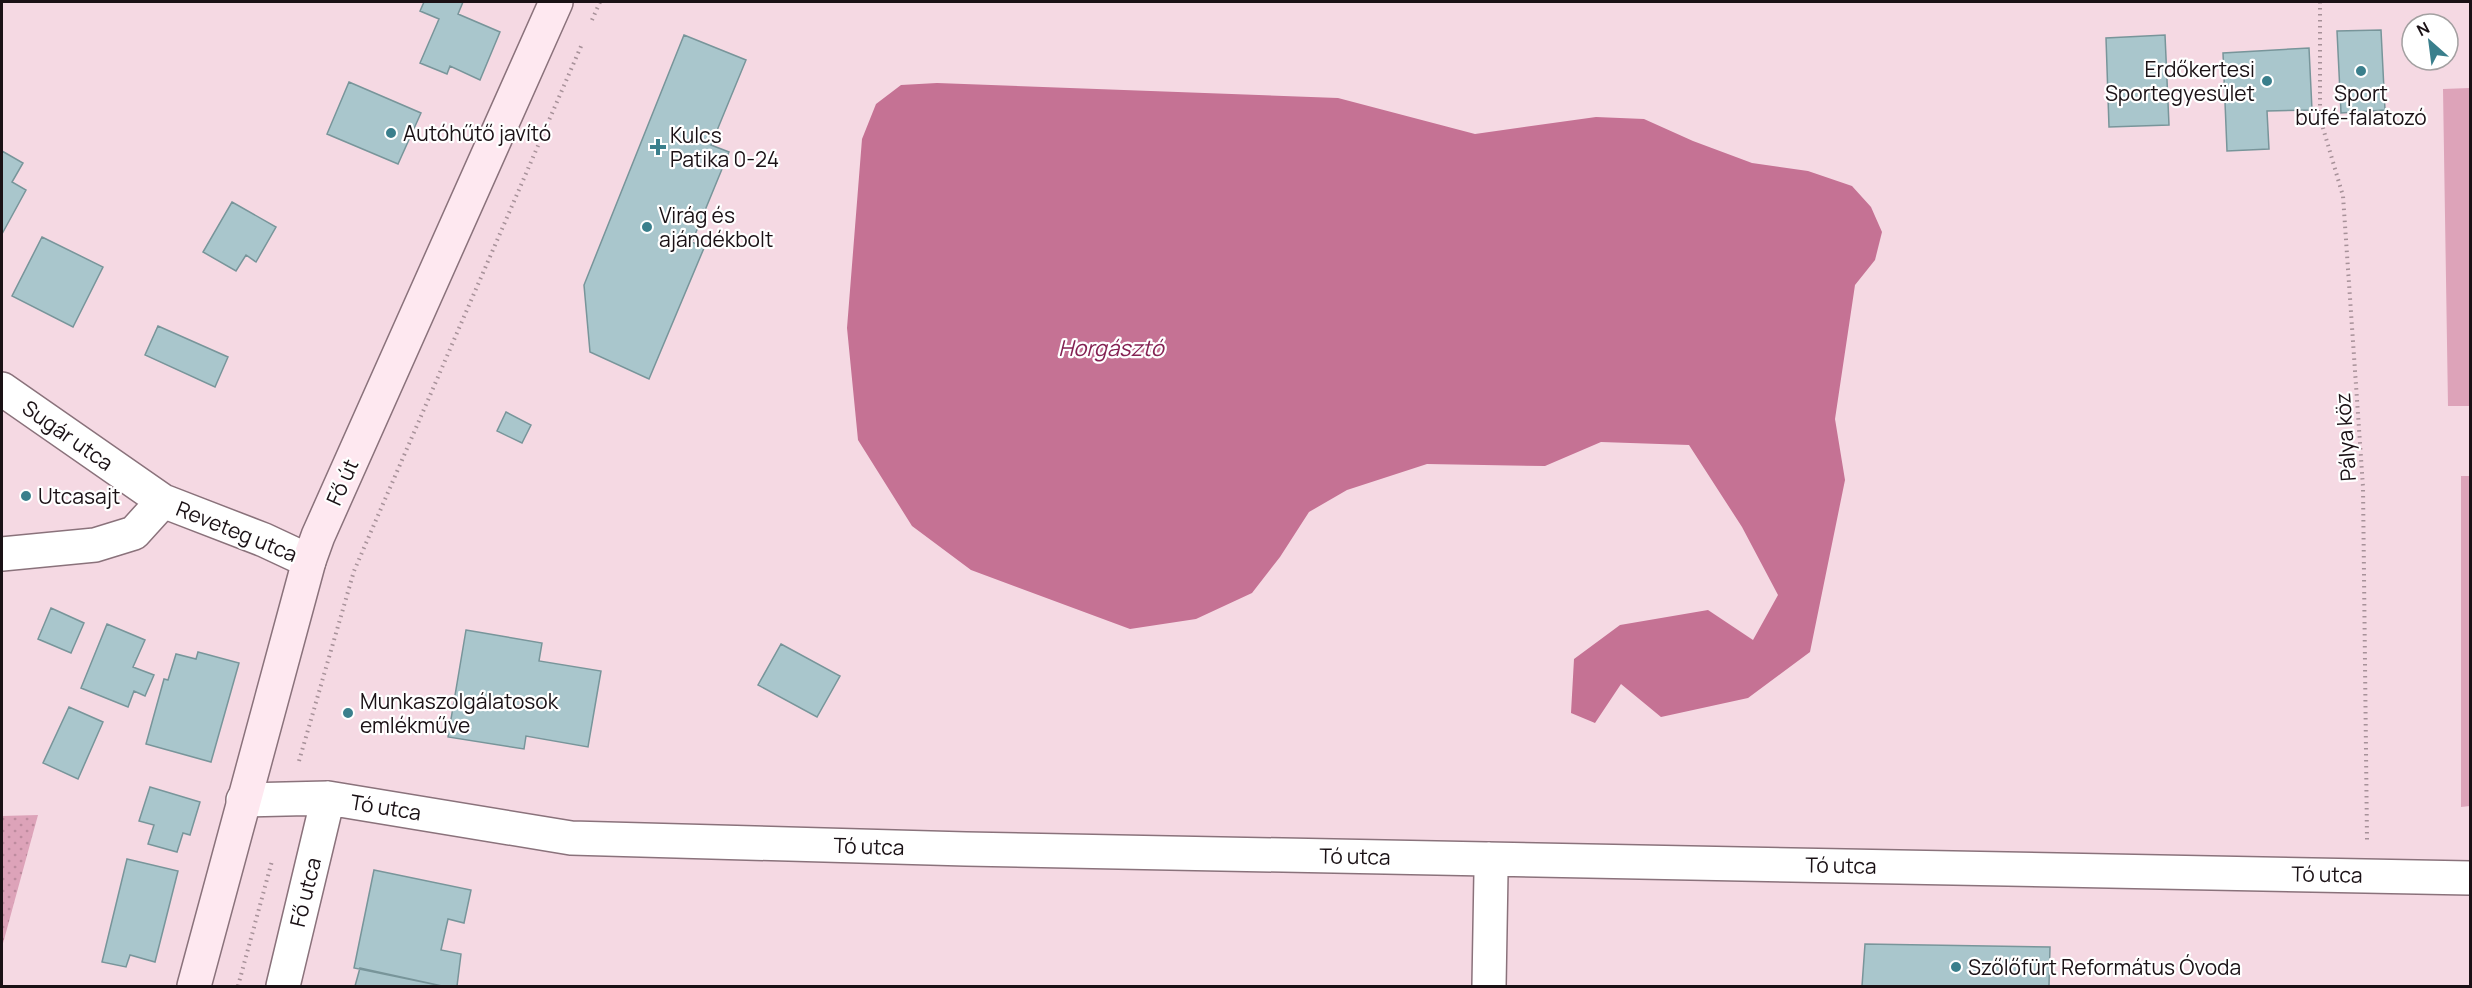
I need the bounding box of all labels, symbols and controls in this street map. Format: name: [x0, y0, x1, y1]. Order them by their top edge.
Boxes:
north arrow: [2400, 12, 2460, 72]
text: N: [2413, 16, 2433, 41]
place label: Erdőkertesi Sportegyesület: [2105, 55, 2255, 107]
marker: Sport büfé-falatozó: [2354, 64, 2368, 78]
marker: Erdőkertesi Sportegyesület: [2260, 74, 2274, 88]
place label: Sport büfé-falatozó: [2295, 79, 2427, 131]
place label: Autóhűtő javító: [403, 119, 551, 147]
place label: Kulcs Patika 0-24: [670, 121, 779, 173]
marker: Autóhűtő javító: [384, 126, 398, 140]
marker: Kulcs Patika 0-24: [651, 140, 665, 154]
place label: Virág és ajándékbolt: [659, 201, 773, 253]
marker: Virág és ajándékbolt: [640, 220, 654, 234]
water label: Horgásztó: [1058, 333, 1166, 363]
street label: Pálya köz: [2328, 392, 2362, 482]
street label: Sugár utca: [17, 393, 119, 477]
street label: Fő út: [319, 454, 365, 510]
place label: Utcasajt: [38, 482, 120, 510]
marker: Utcasajt: [19, 489, 33, 503]
street label: Reveteg utca: [172, 494, 302, 568]
place label: Munkaszolgálatosok emlékműve: [360, 687, 559, 739]
marker: Munkaszolgálatosok emlékműve: [341, 706, 355, 720]
street label: Tó utca: [349, 788, 423, 826]
street label: Tó utca: [833, 831, 905, 861]
street label: Tó utca: [1319, 841, 1391, 871]
street label: Tó utca: [1805, 850, 1877, 880]
street label: Fő utca: [283, 854, 327, 930]
street label: Tó utca: [2291, 859, 2363, 889]
place label: Szőlőfürt Református Óvoda: [1968, 953, 2241, 981]
marker: Szőlőfürt Református Óvoda: [1949, 960, 1963, 974]

